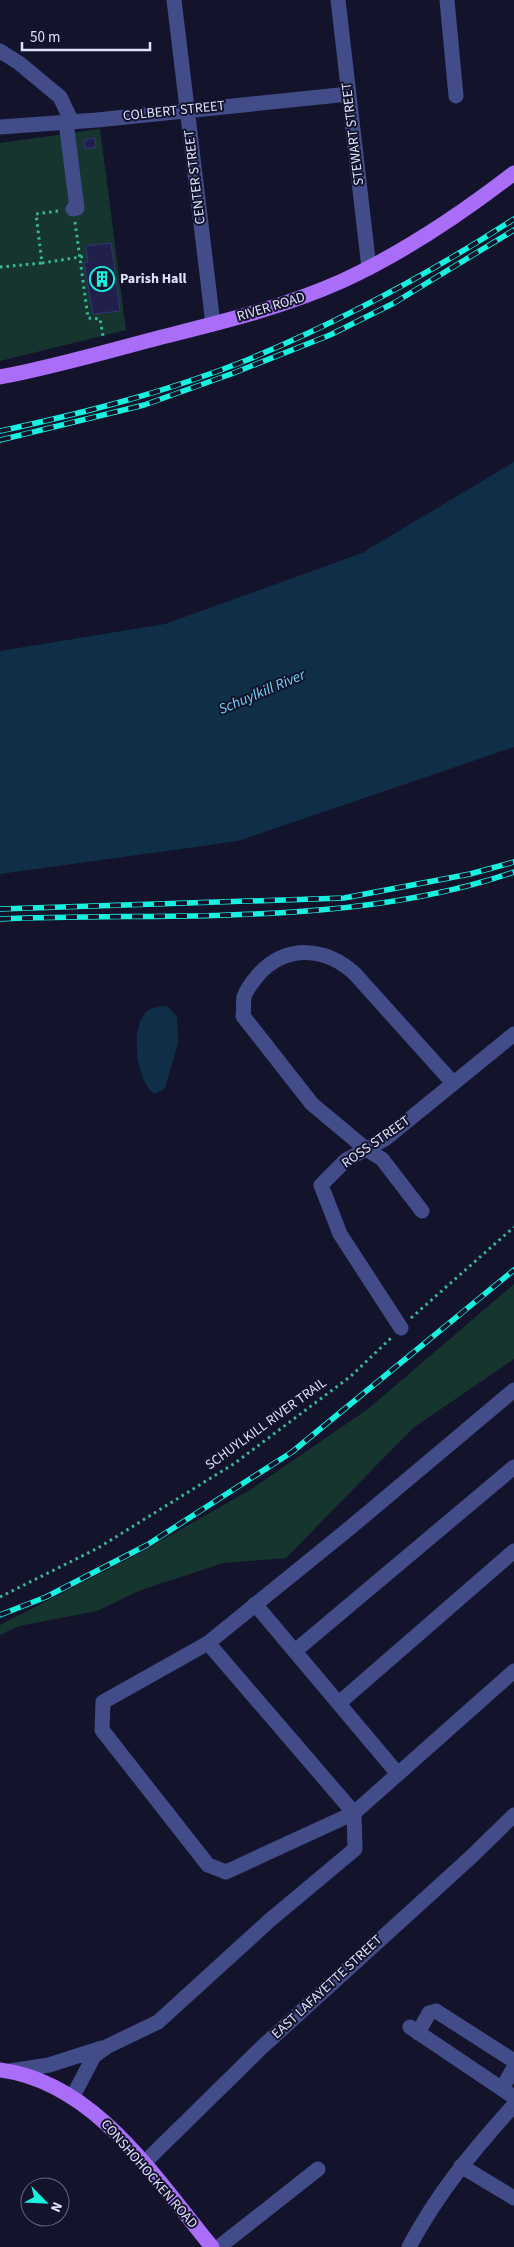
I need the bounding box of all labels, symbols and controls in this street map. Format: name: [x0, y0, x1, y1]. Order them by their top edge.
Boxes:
scale bar: [22, 20, 150, 52]
text: 50 m: [30, 27, 60, 48]
street label: STEWART STREET: [337, 81, 369, 187]
street label: COLBERT STREET: [122, 96, 226, 126]
street label: CENTER STREET: [179, 128, 211, 225]
building icon: Parish Hall: [89, 266, 115, 292]
place label: Parish Hall: [120, 269, 187, 289]
street label: RIVER ROAD: [234, 287, 308, 327]
water label: Schuylkill River: [215, 664, 309, 720]
street label: ROSS STREET: [338, 1111, 415, 1173]
street label: SCHUYLKILL RIVER TRAIL: [201, 1373, 331, 1475]
street label: EAST LAFAYETTE STREET: [267, 1930, 387, 2044]
street label: CONSHOHOCKEN ROAD: [96, 2115, 202, 2233]
north arrow: [20, 2177, 70, 2227]
text: N: [45, 2199, 67, 2215]

